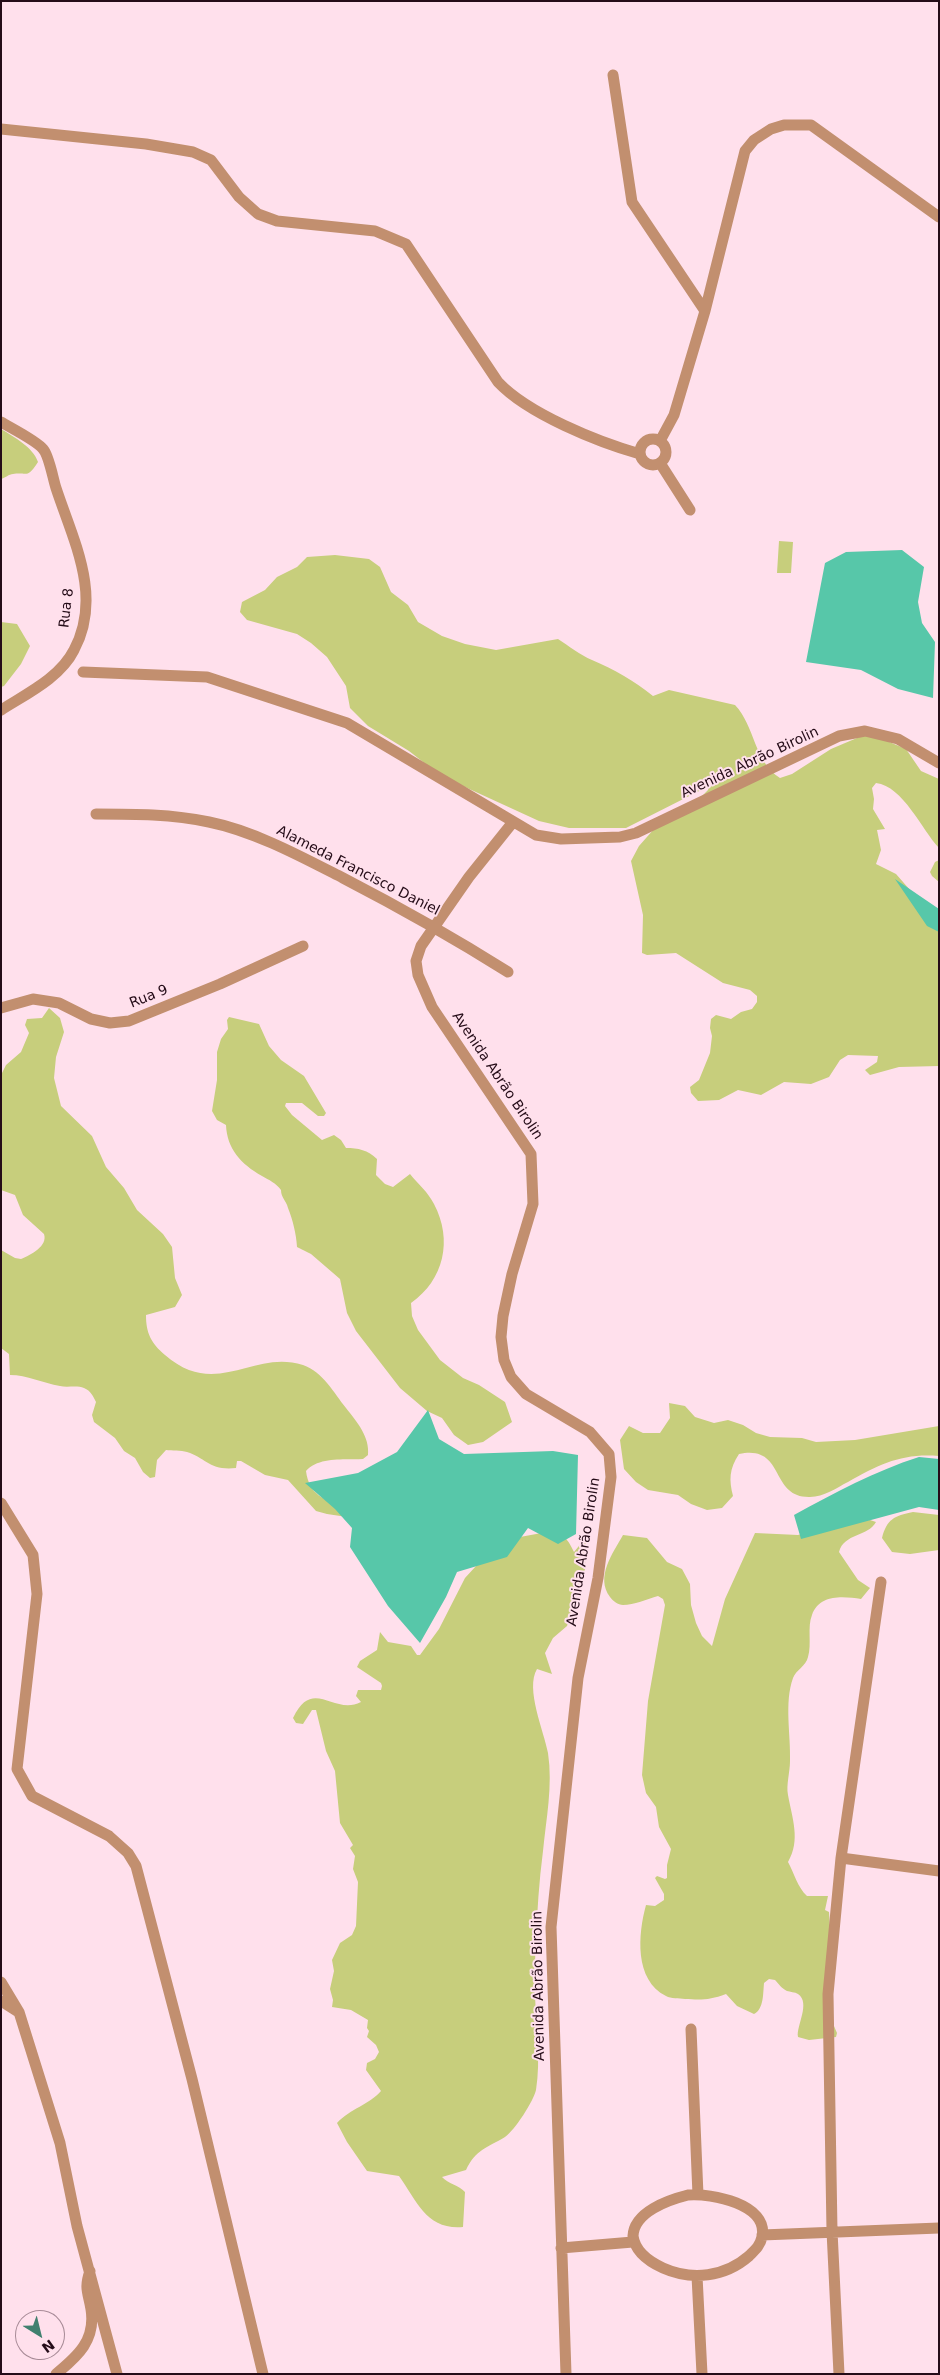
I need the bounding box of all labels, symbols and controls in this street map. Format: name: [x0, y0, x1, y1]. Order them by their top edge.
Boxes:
street label: Rua 8: [56, 587, 78, 629]
street label: Avenida Abrão Birolin: [678, 724, 822, 802]
street label: Alameda Francisco Daniel: [274, 823, 442, 919]
street label: Rua 9: [127, 982, 171, 1012]
street label: Avenida Abrão Birolin: [448, 1009, 546, 1143]
street label: Avenida Abrão Birolin: [564, 1476, 604, 1628]
street label: Avenida Abrão Birolin: [529, 1911, 549, 2061]
north arrow: [15, 2310, 65, 2360]
text: N: [39, 2336, 58, 2356]

